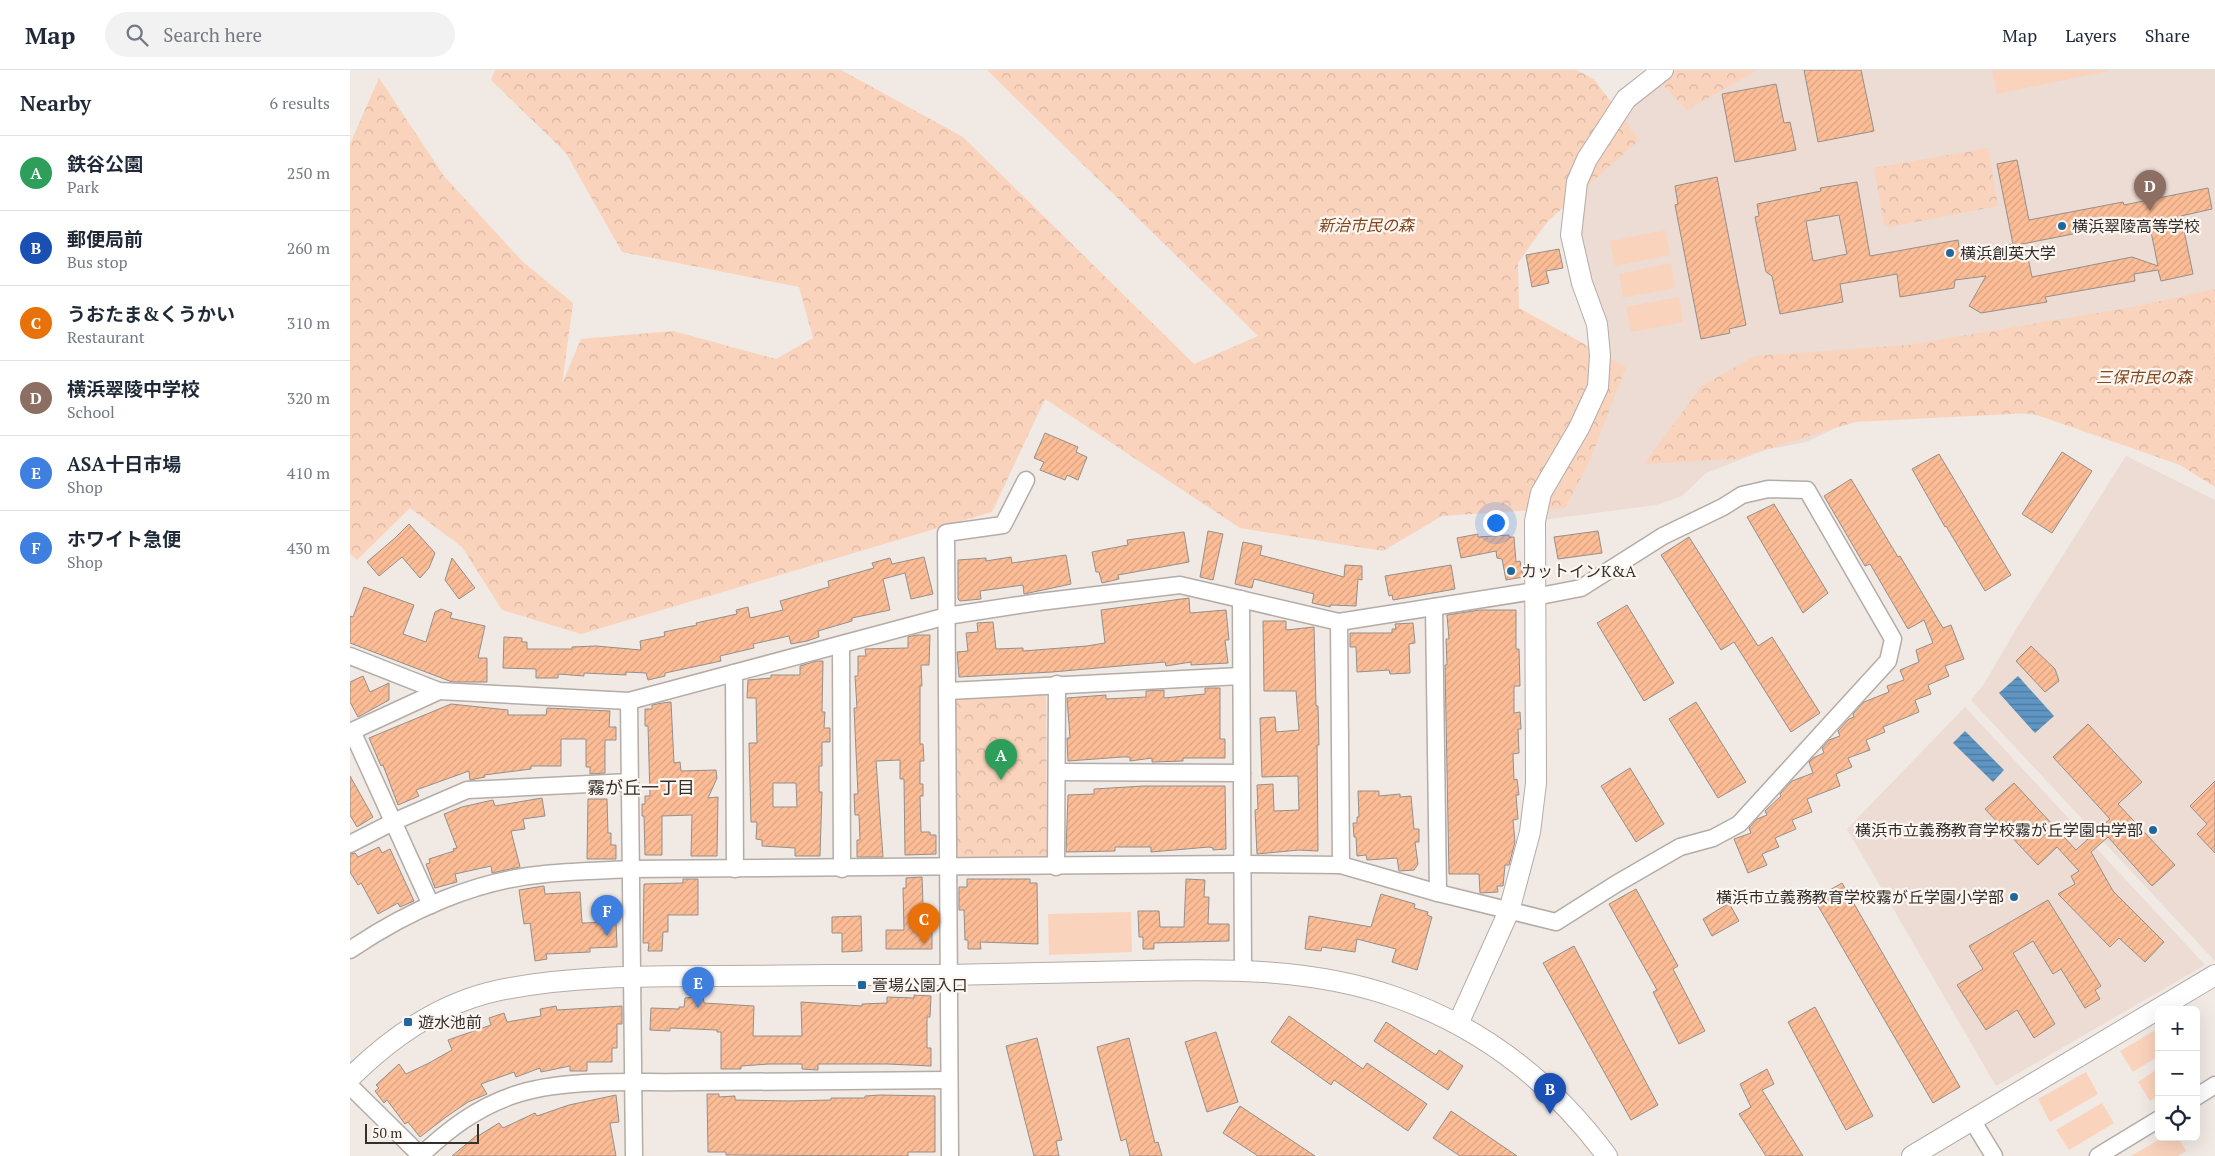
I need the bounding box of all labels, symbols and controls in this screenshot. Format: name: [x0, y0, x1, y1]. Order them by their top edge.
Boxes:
search box: [105, 12, 455, 57]
text: Map: [25, 19, 75, 51]
icon: search: [123, 21, 151, 49]
text: Search here: [163, 22, 262, 47]
text: Map: [2002, 23, 2037, 47]
text: Layers: [2065, 23, 2117, 47]
text: Share: [2145, 23, 2190, 47]
text: Nearby: [20, 89, 91, 117]
text: 6 results: [270, 92, 330, 114]
text: 鉄谷公園: [67, 151, 143, 176]
text: A: [30, 162, 42, 184]
text: 250 m: [287, 162, 330, 184]
pin: D: [2134, 170, 2166, 211]
text: Park: [67, 176, 99, 198]
park label: 新治市民の森: [1318, 214, 1416, 236]
place label: 横浜翠陵高等学校: [2072, 215, 2200, 237]
marker: 横浜翠陵高等学校: [2056, 220, 2068, 232]
text: 郵便局前: [67, 226, 143, 251]
text: B: [31, 237, 41, 259]
text: 260 m: [287, 237, 330, 259]
place label: 横浜創英大学: [1960, 242, 2056, 264]
marker: 横浜創英大学: [1944, 247, 1956, 259]
text: Bus stop: [67, 251, 128, 273]
text: うおたま&くうかい: [67, 301, 235, 326]
text: C: [31, 312, 41, 334]
text: 310 m: [287, 312, 330, 334]
text: Restaurant: [67, 326, 145, 348]
park label: 三保市民の森: [2096, 366, 2194, 388]
text: 横浜翠陵中学校: [67, 376, 200, 401]
text: D: [30, 387, 42, 409]
text: 320 m: [287, 387, 330, 409]
text: School: [67, 401, 115, 423]
text: ASA十日市場: [67, 451, 181, 476]
text: E: [31, 462, 41, 484]
text: 410 m: [287, 462, 330, 484]
text: Shop: [67, 476, 103, 498]
your location: [1483, 510, 1509, 536]
text: ホワイト急便: [67, 526, 181, 551]
text: F: [31, 537, 41, 559]
text: 430 m: [287, 537, 330, 559]
text: Shop: [67, 551, 103, 573]
place label: カットインK&A: [1521, 560, 1636, 582]
marker: カットインK&A: [1505, 565, 1517, 577]
pin: A: [985, 739, 1017, 780]
district label: 霧が丘一丁目: [587, 775, 695, 799]
place label: 横浜市立義務教育学校霧が丘学園中学部: [1855, 819, 2143, 841]
marker: 横浜市立義務教育学校霧が丘学園中学部: [2147, 824, 2159, 836]
place label: 横浜市立義務教育学校霧が丘学園小学部: [1716, 886, 2004, 908]
marker: 横浜市立義務教育学校霧が丘学園小学部: [2008, 891, 2020, 903]
pin: F: [591, 895, 623, 936]
pin: C: [908, 903, 940, 944]
pin: E: [682, 967, 714, 1008]
place label: 萱場公園入口: [872, 974, 968, 996]
marker: 萱場公園入口: [856, 979, 868, 991]
map controls: [2155, 1006, 2200, 1141]
button: +: [2155, 1006, 2200, 1051]
place label: 遊水池前: [418, 1011, 482, 1033]
marker: 遊水池前: [402, 1016, 414, 1028]
button: −: [2155, 1051, 2200, 1096]
pin: B: [1534, 1073, 1566, 1114]
button: locate: [2155, 1096, 2200, 1141]
scale bar: [365, 1121, 479, 1144]
text: 50 m: [372, 1123, 402, 1142]

